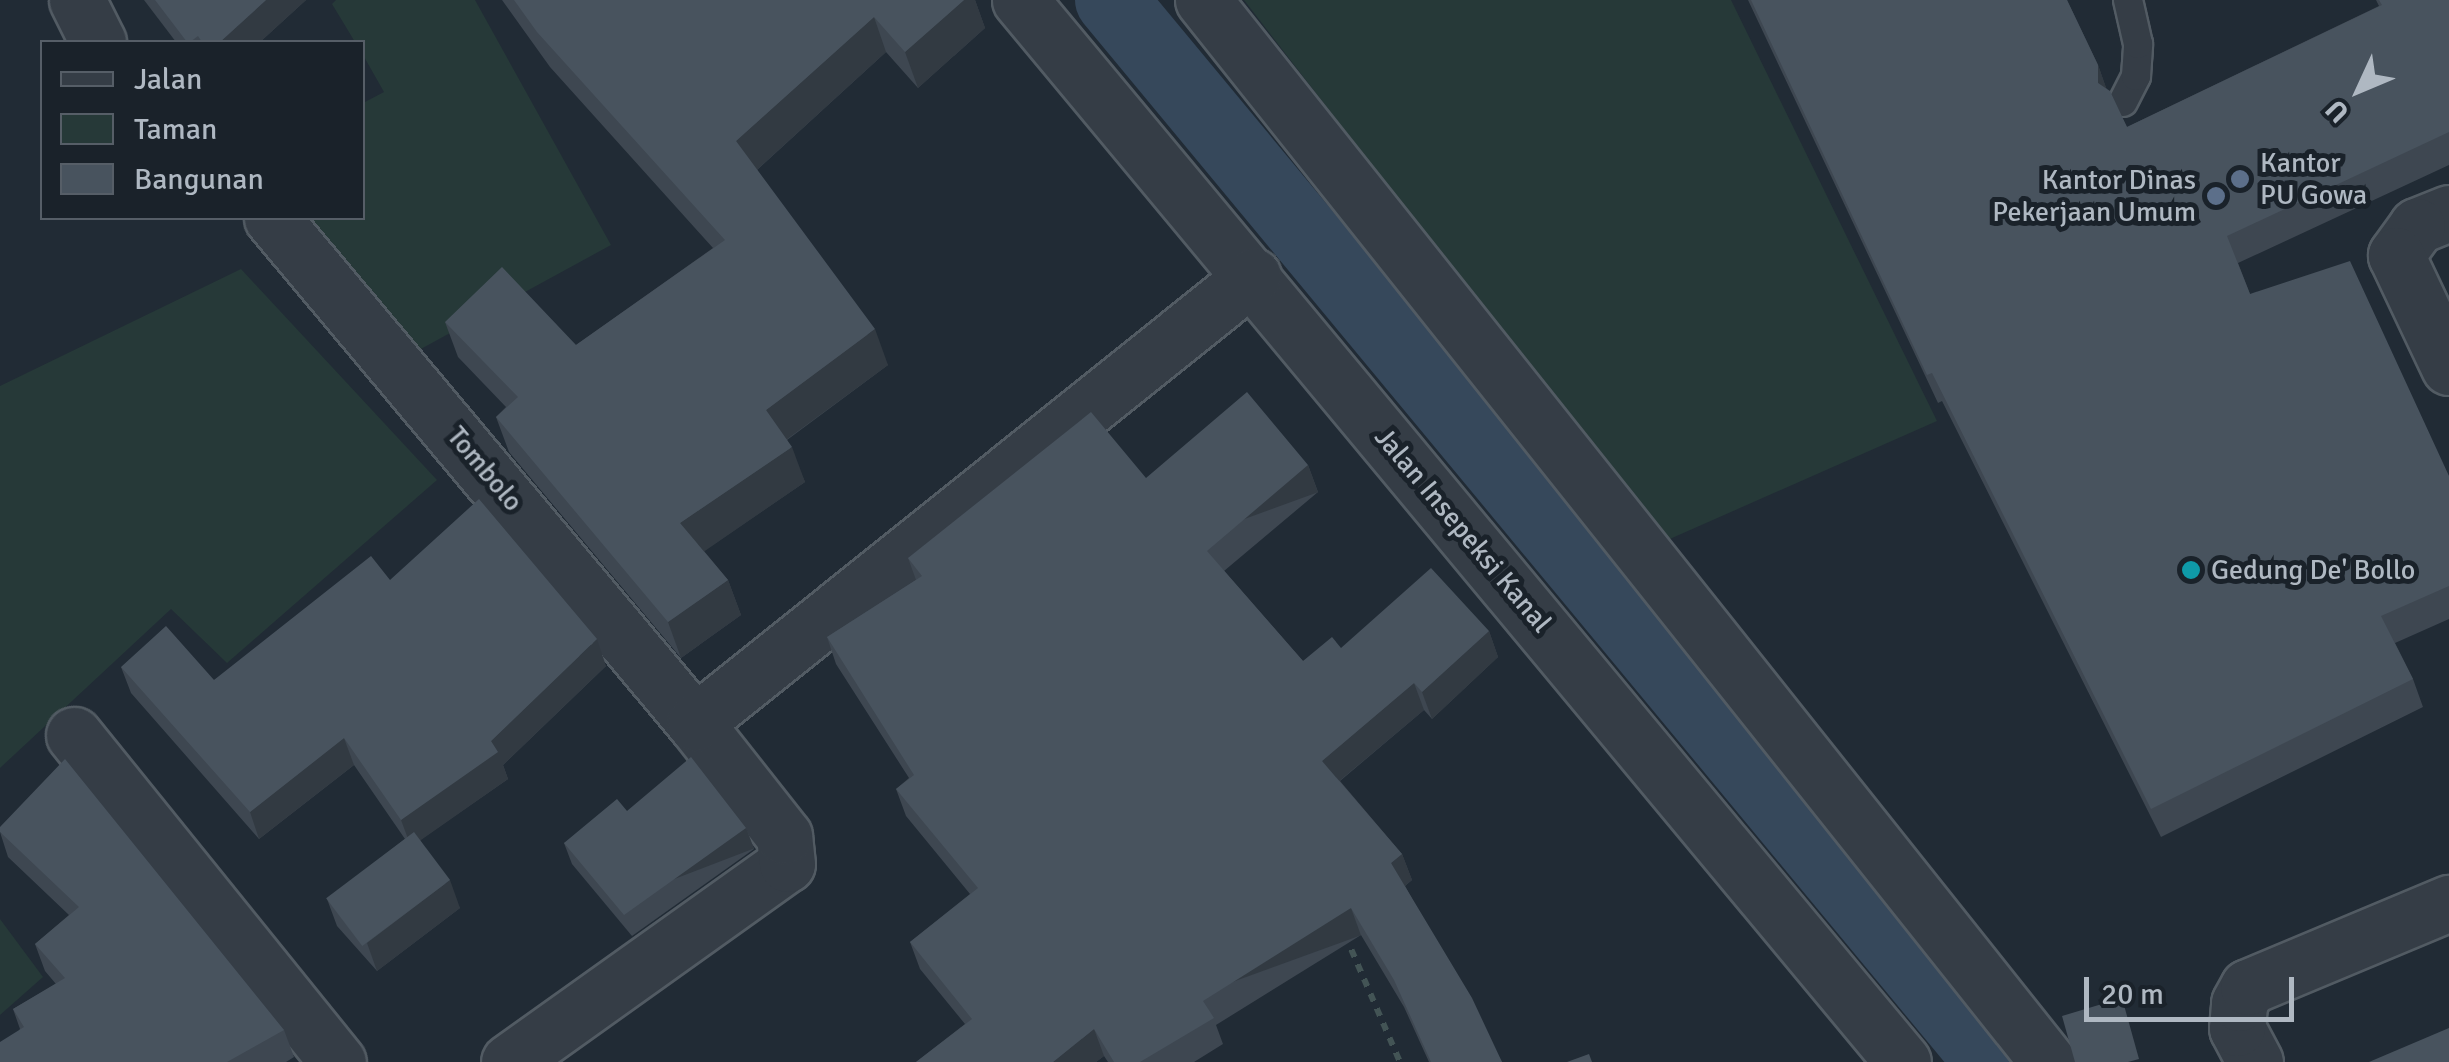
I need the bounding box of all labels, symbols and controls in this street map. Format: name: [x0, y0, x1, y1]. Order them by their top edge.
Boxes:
legend: [40, 40, 365, 220]
north arrow: [2309, 40, 2409, 140]
text: Jalan: [134, 61, 202, 98]
text: U: [2319, 92, 2356, 129]
text: Taman: [134, 111, 217, 148]
place label: Kantor PU Gowa: [2260, 146, 2367, 212]
text: Bangunan: [134, 161, 264, 198]
place label: Kantor Dinas Pekerjaan Umum: [1992, 163, 2196, 229]
marker: Kantor PU Gowa: [2229, 168, 2251, 190]
marker: Kantor Dinas Pekerjaan Umum: [2205, 185, 2227, 207]
street label: Tombolo: [440, 420, 530, 518]
street label: Jalan Insepeksi Kanal: [1367, 421, 1559, 639]
place label: Gedung De' Bollo: [2211, 553, 2415, 587]
marker: Gedung De' Bollo: [2180, 559, 2202, 581]
scale bar: [2089, 957, 2299, 1019]
text: 20 m: [2101, 976, 2164, 1013]

